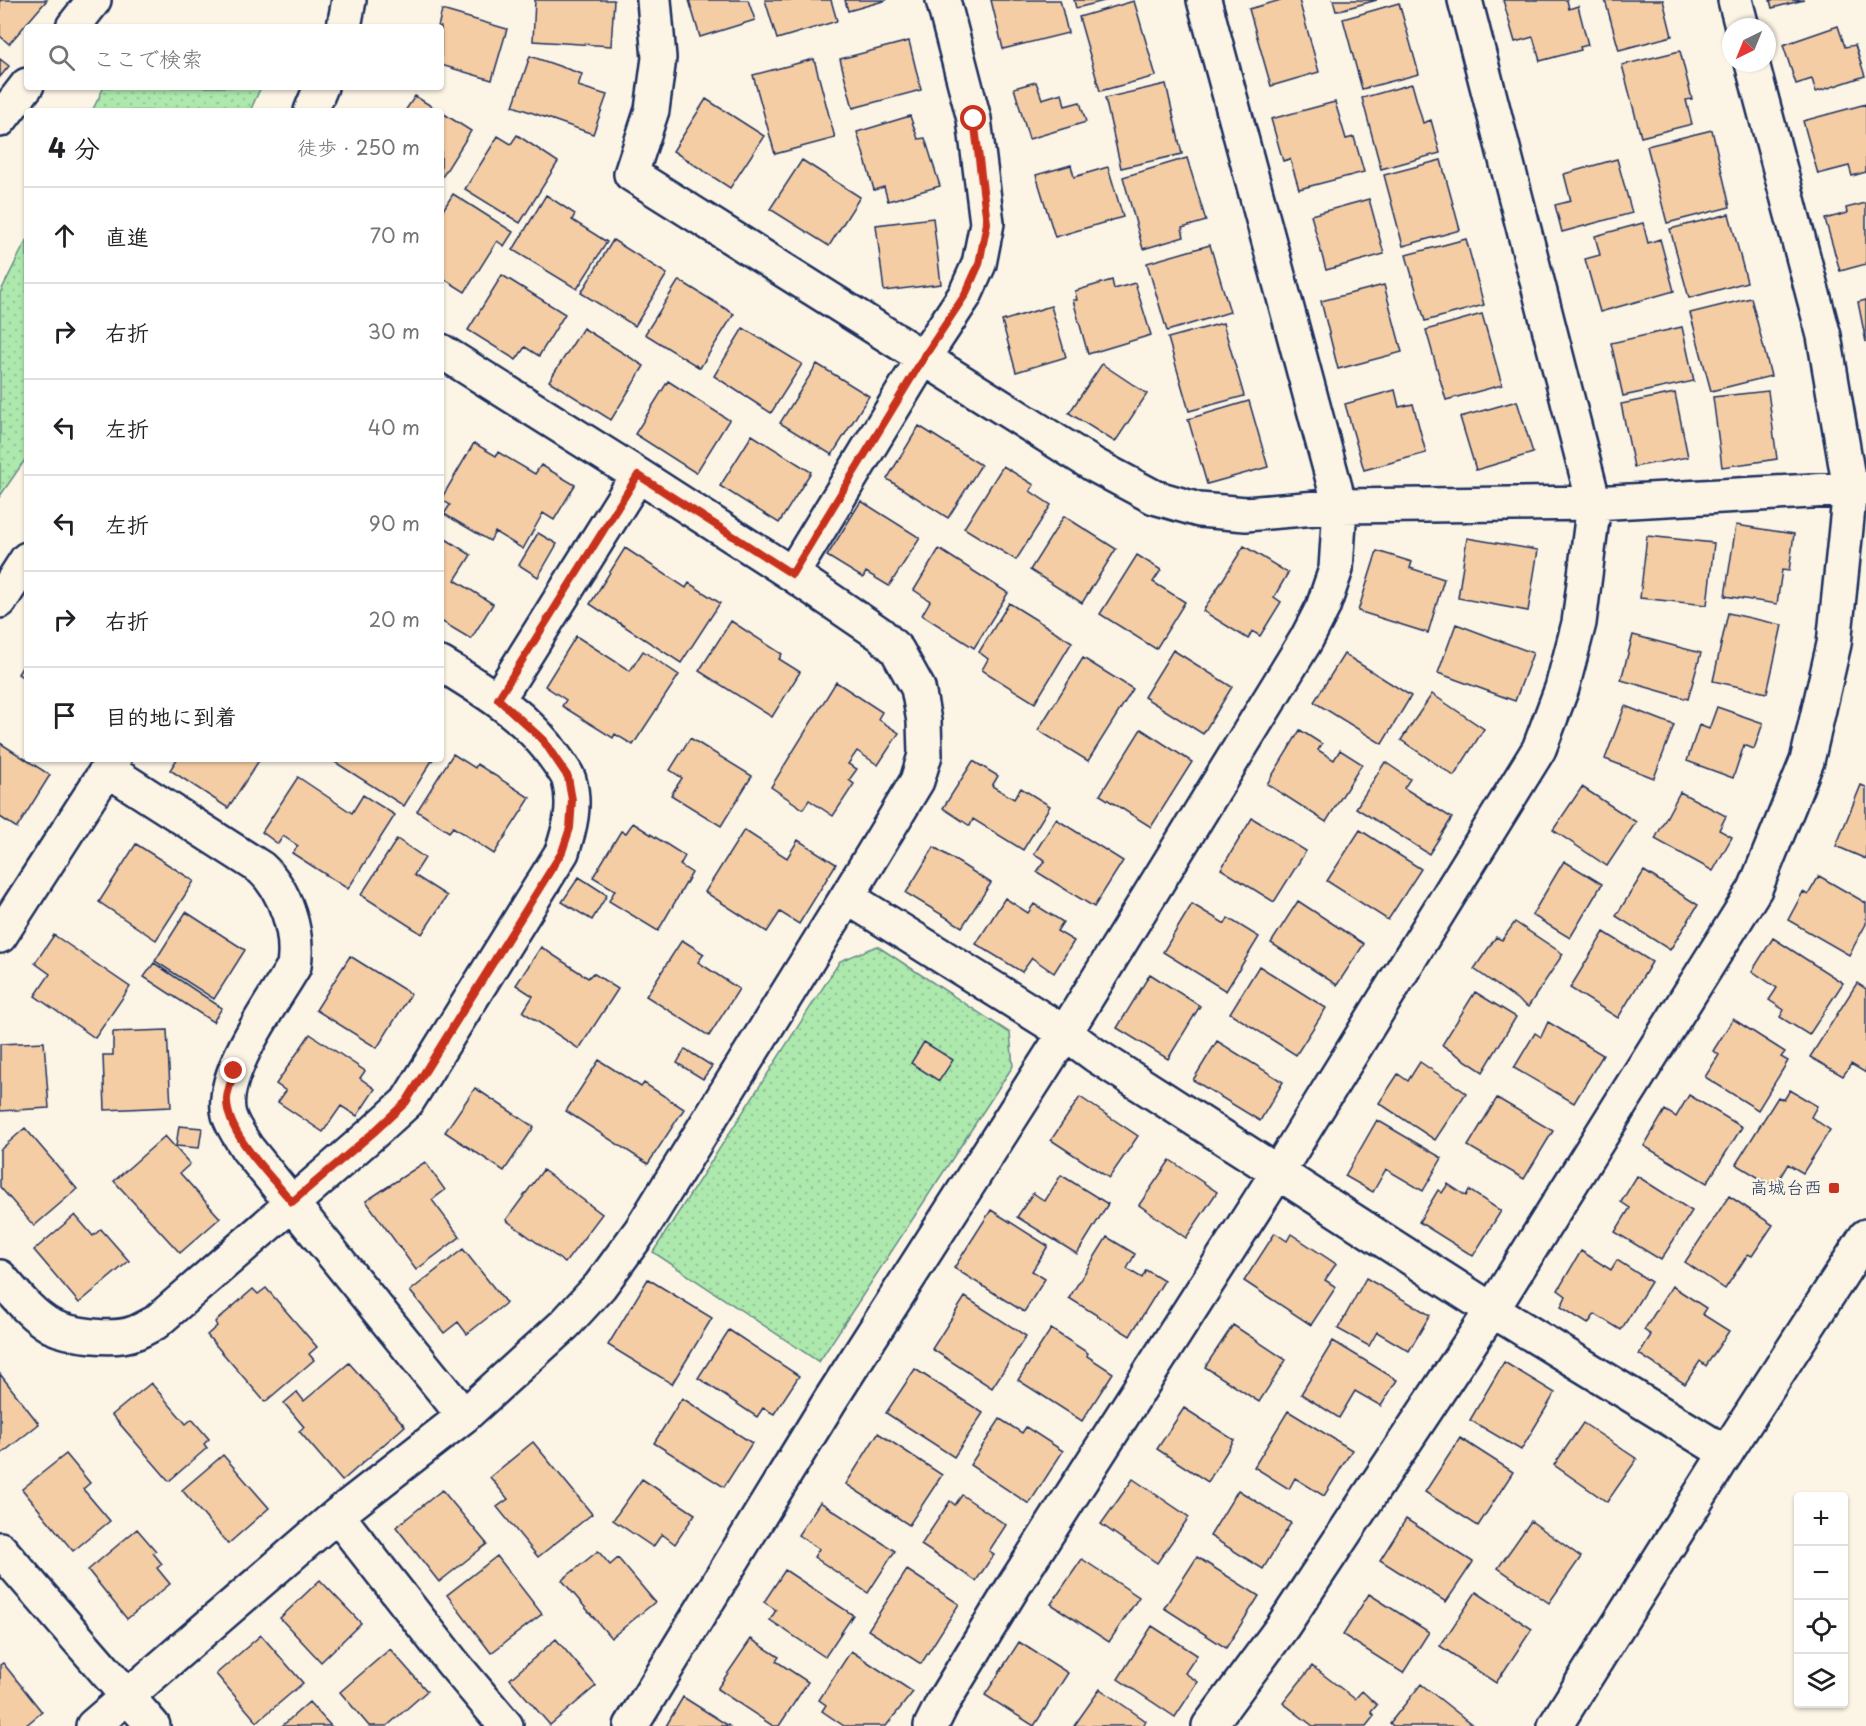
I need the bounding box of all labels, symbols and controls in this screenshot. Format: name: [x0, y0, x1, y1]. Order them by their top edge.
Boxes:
north arrow: [1722, 18, 1776, 72]
search box: [24, 24, 444, 90]
icon: search: [45, 41, 78, 74]
text: ここで検索: [93, 41, 203, 74]
route start: [960, 105, 986, 131]
text: 4 分: [48, 128, 100, 167]
text: 徒歩 · 250 m: [297, 132, 420, 162]
icon: ahead: [48, 219, 81, 252]
text: 直進: [105, 219, 149, 252]
text: 70 m: [370, 220, 420, 250]
icon: right: [48, 315, 81, 348]
text: 右折: [105, 315, 149, 348]
text: 30 m: [367, 316, 420, 346]
icon: left: [48, 411, 81, 444]
text: 左折: [105, 411, 149, 444]
text: 40 m: [368, 412, 420, 442]
icon: left: [48, 507, 81, 540]
text: 左折: [105, 507, 149, 540]
text: 90 m: [369, 508, 420, 538]
icon: right: [48, 603, 81, 636]
text: 右折: [105, 603, 149, 636]
text: 20 m: [368, 604, 420, 634]
icon: arrive: [48, 699, 81, 732]
text: 目的地に到着: [105, 699, 237, 732]
route end: [220, 1057, 246, 1083]
place label: 高城台西: [1750, 1173, 1822, 1200]
marker: 高城台西: [1827, 1181, 1841, 1195]
map controls: [1794, 1492, 1848, 1708]
button: +: [1794, 1492, 1848, 1546]
button: −: [1794, 1546, 1848, 1600]
button: locate: [1794, 1600, 1848, 1654]
button: layers: [1794, 1654, 1848, 1708]

